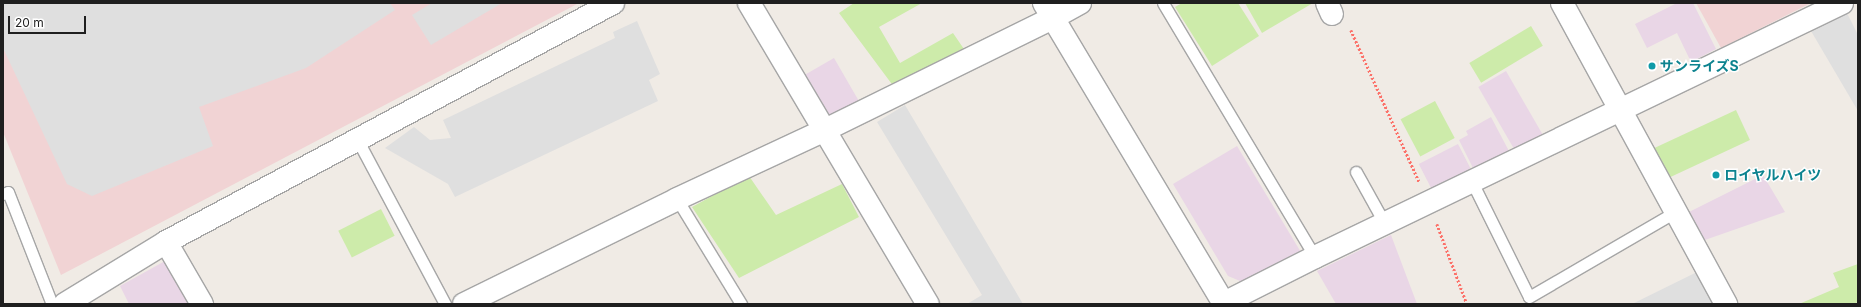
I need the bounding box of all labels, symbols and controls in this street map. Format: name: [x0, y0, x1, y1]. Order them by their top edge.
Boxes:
scale bar: [10, 8, 88, 34]
text: 20 m: [15, 15, 44, 30]
place label: サンライズS: [1660, 58, 1739, 74]
marker: サンライズS: [1647, 61, 1657, 71]
place label: ロイヤルハイツ: [1724, 167, 1822, 183]
marker: ロイヤルハイツ: [1711, 170, 1721, 180]

